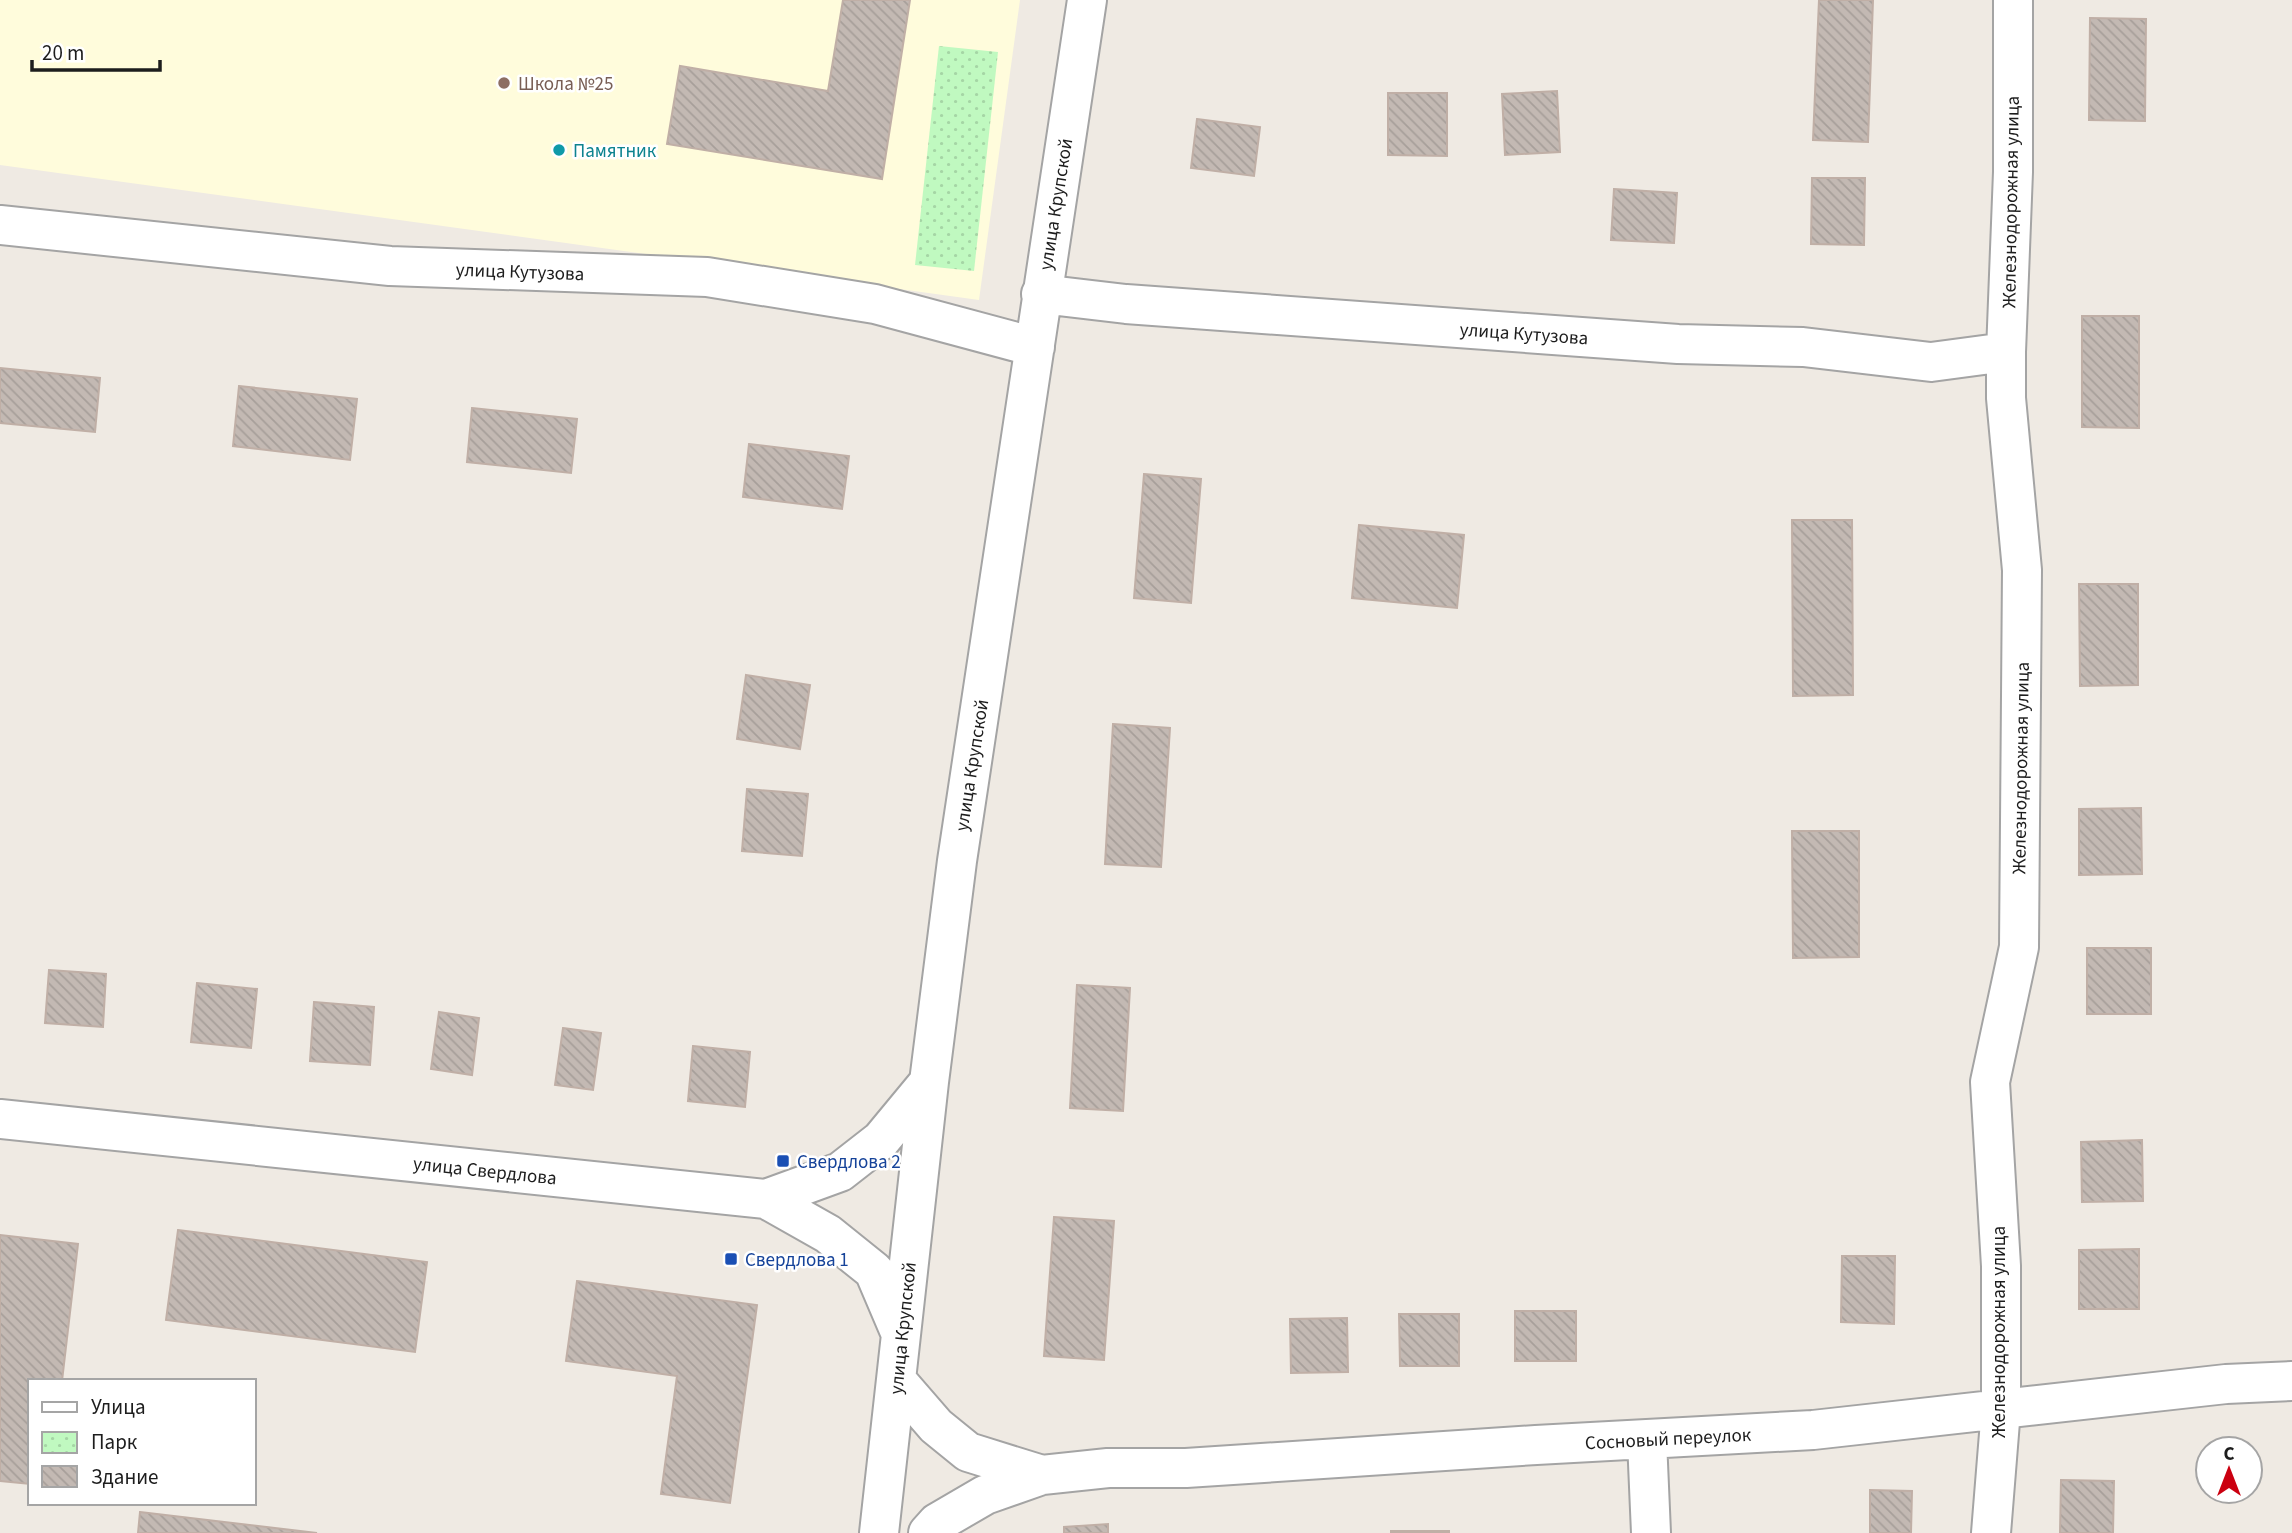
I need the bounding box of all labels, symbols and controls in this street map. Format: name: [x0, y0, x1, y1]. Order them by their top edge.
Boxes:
scale bar: [32, 28, 159, 72]
text: 20 m: [42, 38, 84, 68]
place label: Школа №25: [518, 71, 613, 98]
marker: Школа №25: [496, 75, 512, 91]
street label: Железнодорожная улица: [1996, 96, 2027, 308]
street label: улица Крупской: [1033, 136, 1080, 272]
place label: Памятник: [573, 138, 657, 165]
marker: Памятник: [551, 142, 567, 158]
street label: улица Кутузова: [455, 257, 585, 288]
street label: улица Кутузова: [1459, 317, 1589, 352]
street label: Железнодорожная улица: [2006, 662, 2037, 874]
street label: улица Крупской: [949, 697, 996, 833]
place label: Свердлова 2: [797, 1149, 901, 1176]
street label: улица Свердлова: [412, 1151, 558, 1192]
marker: Свердлова 2: [775, 1153, 791, 1169]
street label: Железнодорожная улица: [1986, 1226, 2013, 1438]
place label: Свердлова 1: [745, 1247, 849, 1274]
marker: Свердлова 1: [723, 1251, 739, 1267]
street label: улица Крупской: [883, 1260, 924, 1396]
legend: [28, 1379, 256, 1505]
text: Улица: [91, 1392, 146, 1422]
street label: Сосновый переулок: [1584, 1422, 1752, 1457]
text: Парк: [91, 1427, 138, 1457]
north arrow: [2194, 1435, 2264, 1505]
text: С: [2223, 1441, 2235, 1468]
text: Здание: [91, 1462, 159, 1492]

